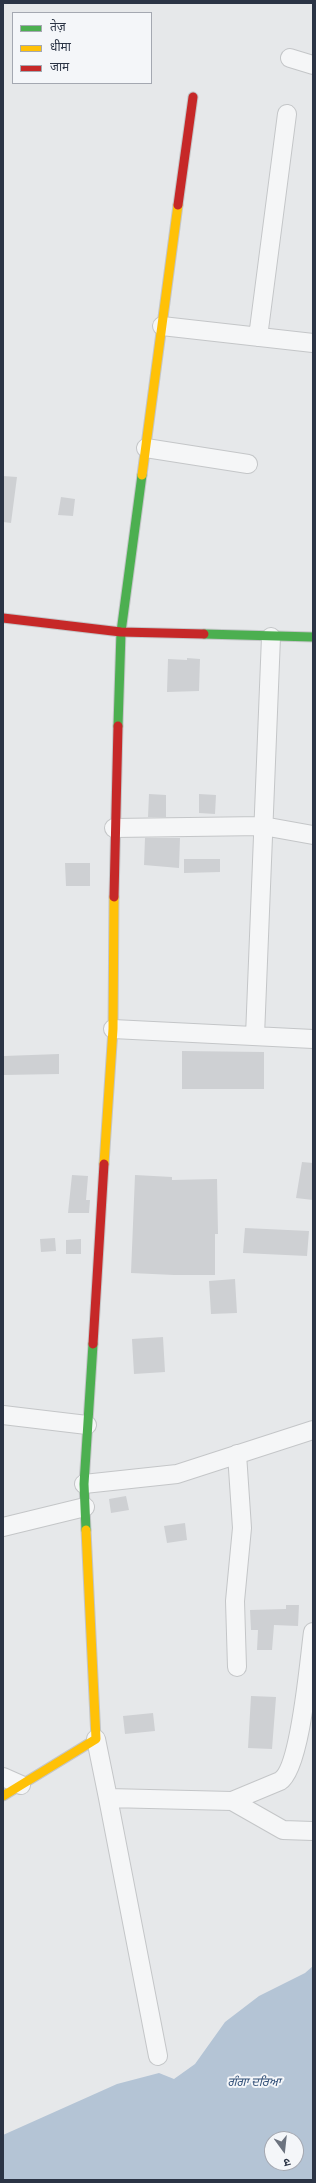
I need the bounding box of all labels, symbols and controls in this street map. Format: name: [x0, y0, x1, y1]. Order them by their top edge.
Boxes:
legend: [12, 12, 152, 84]
text: तेज़: [50, 20, 66, 34]
text: धीमा: [50, 40, 71, 54]
text: जाम: [50, 60, 69, 74]
water label: ਗੰਗਾ ਦਰਿਆ: [228, 2075, 280, 2089]
north arrow: [264, 2131, 304, 2171]
text: उ: [282, 2155, 292, 2169]

